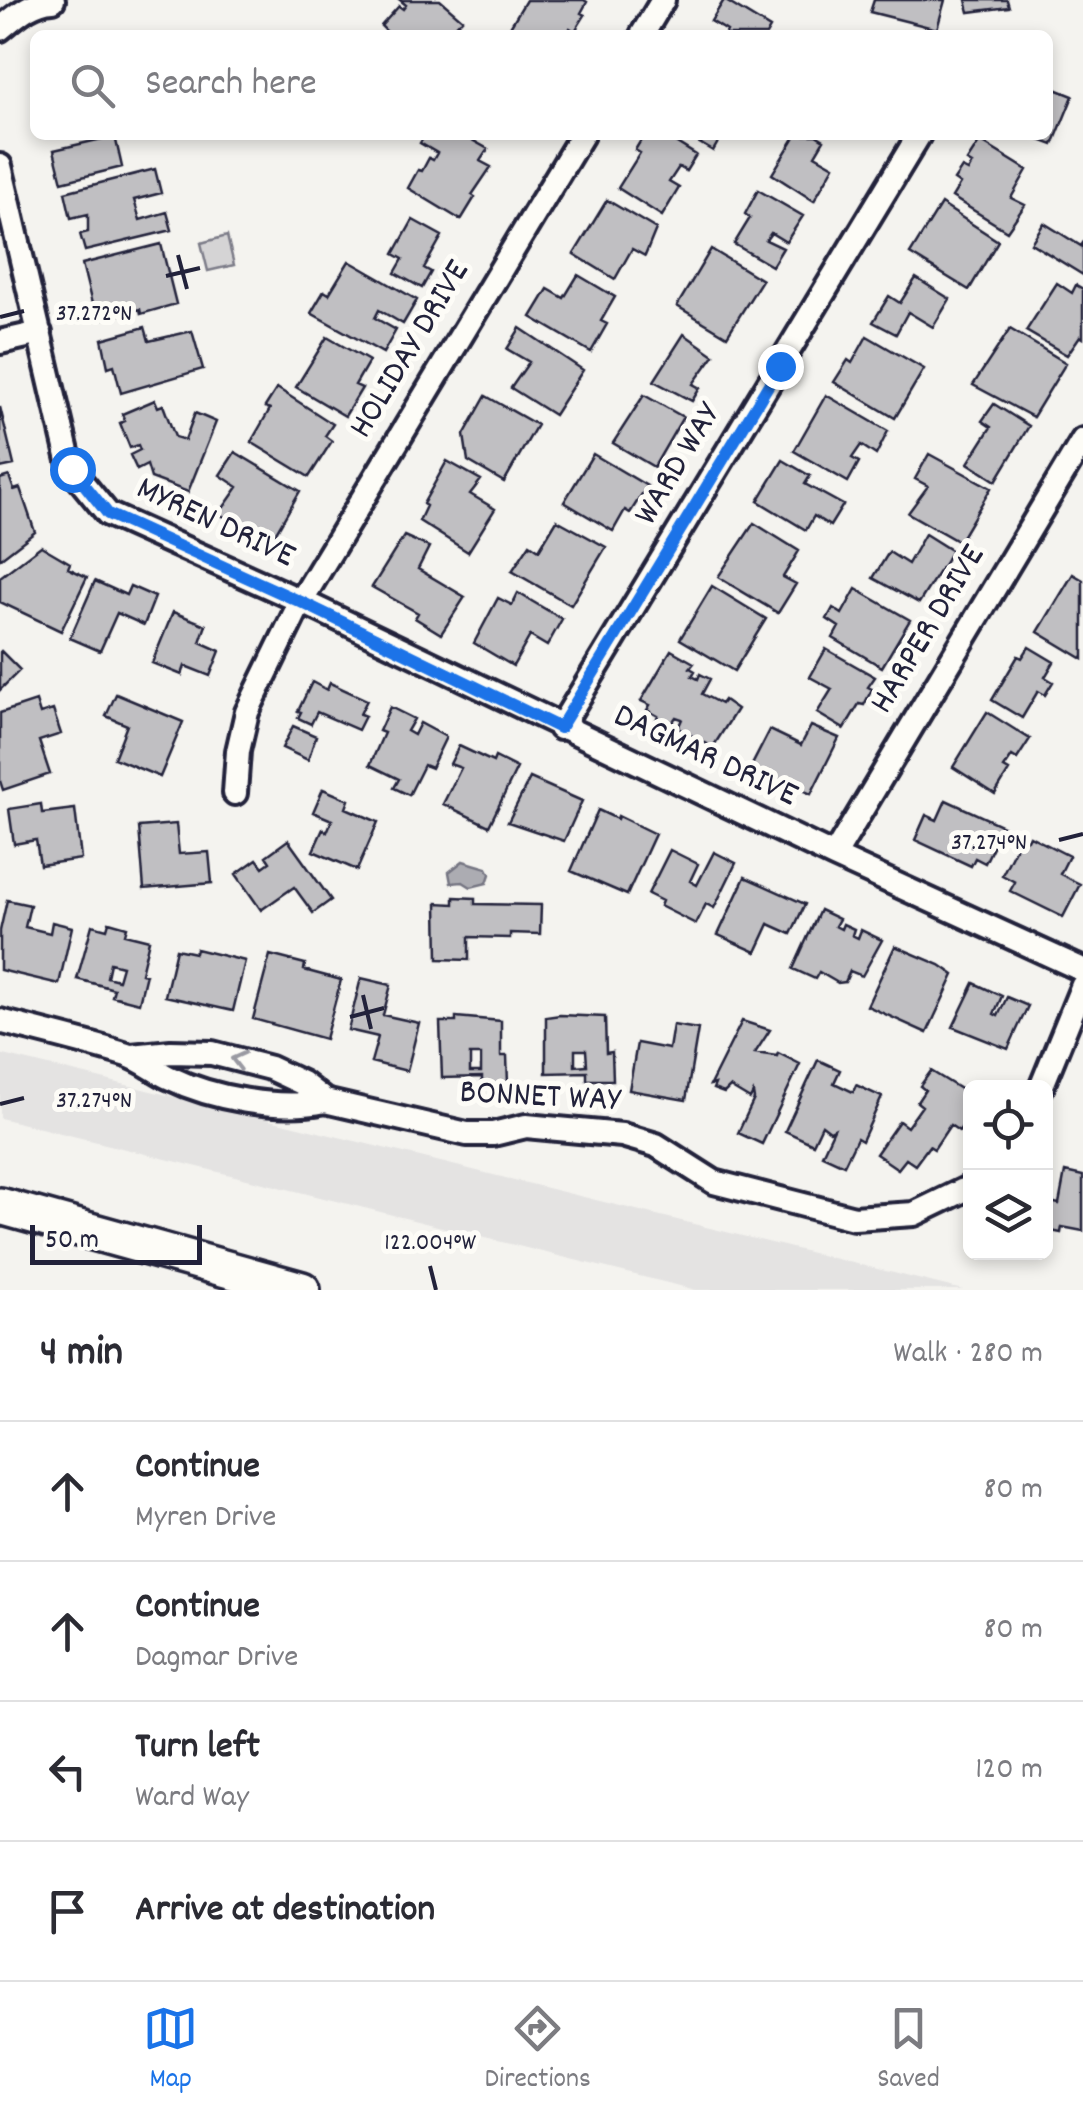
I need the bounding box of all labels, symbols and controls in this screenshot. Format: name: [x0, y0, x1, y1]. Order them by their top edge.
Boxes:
search box: [30, 30, 1053, 140]
icon: search: [65, 58, 120, 113]
text: Search here: [145, 58, 317, 113]
street label: HOLIDAY DRIVE: [338, 251, 484, 449]
text: 37.272°N: [56, 297, 132, 333]
route end: [758, 344, 804, 390]
street label: WARD WAY: [623, 394, 736, 535]
route start: [50, 447, 96, 493]
street label: MYREN DRIVE: [127, 465, 303, 583]
street label: HARPER DRIVE: [859, 536, 999, 724]
street label: DAGMAR DRIVE: [605, 692, 805, 822]
text: 37.274°N: [951, 826, 1027, 862]
one-way arrow: [230, 1051, 247, 1072]
street label: BONNET WAY: [458, 1069, 623, 1127]
map controls: [963, 1080, 1053, 1260]
button: locate: [963, 1080, 1053, 1170]
text: 37.274°N: [56, 1084, 132, 1120]
button: layers: [963, 1170, 1053, 1260]
scale bar: [30, 1220, 202, 1264]
text: 50 m: [45, 1222, 99, 1262]
text: 122.004°W: [384, 1226, 476, 1262]
text: 4 min: [40, 1325, 123, 1385]
text: Walk · 280 m: [893, 1332, 1043, 1378]
text: Continue: [135, 1441, 260, 1496]
icon: ahead: [40, 1464, 95, 1519]
text: 80 m: [983, 1468, 1043, 1514]
text: Myren Drive: [135, 1496, 276, 1542]
text: Continue: [135, 1581, 260, 1636]
icon: ahead: [40, 1604, 95, 1659]
text: 80 m: [983, 1608, 1043, 1654]
text: Dagmar Drive: [135, 1636, 298, 1682]
text: Turn left: [135, 1721, 260, 1776]
icon: left: [40, 1744, 95, 1799]
text: 120 m: [975, 1748, 1043, 1794]
text: Ward Way: [135, 1776, 249, 1822]
icon: arrive: [40, 1884, 95, 1939]
text: Arrive at destination: [135, 1884, 435, 1939]
tab: Map: [143, 2001, 198, 2101]
tab: Directions: [485, 2001, 591, 2101]
tab: Saved: [877, 2001, 940, 2101]

